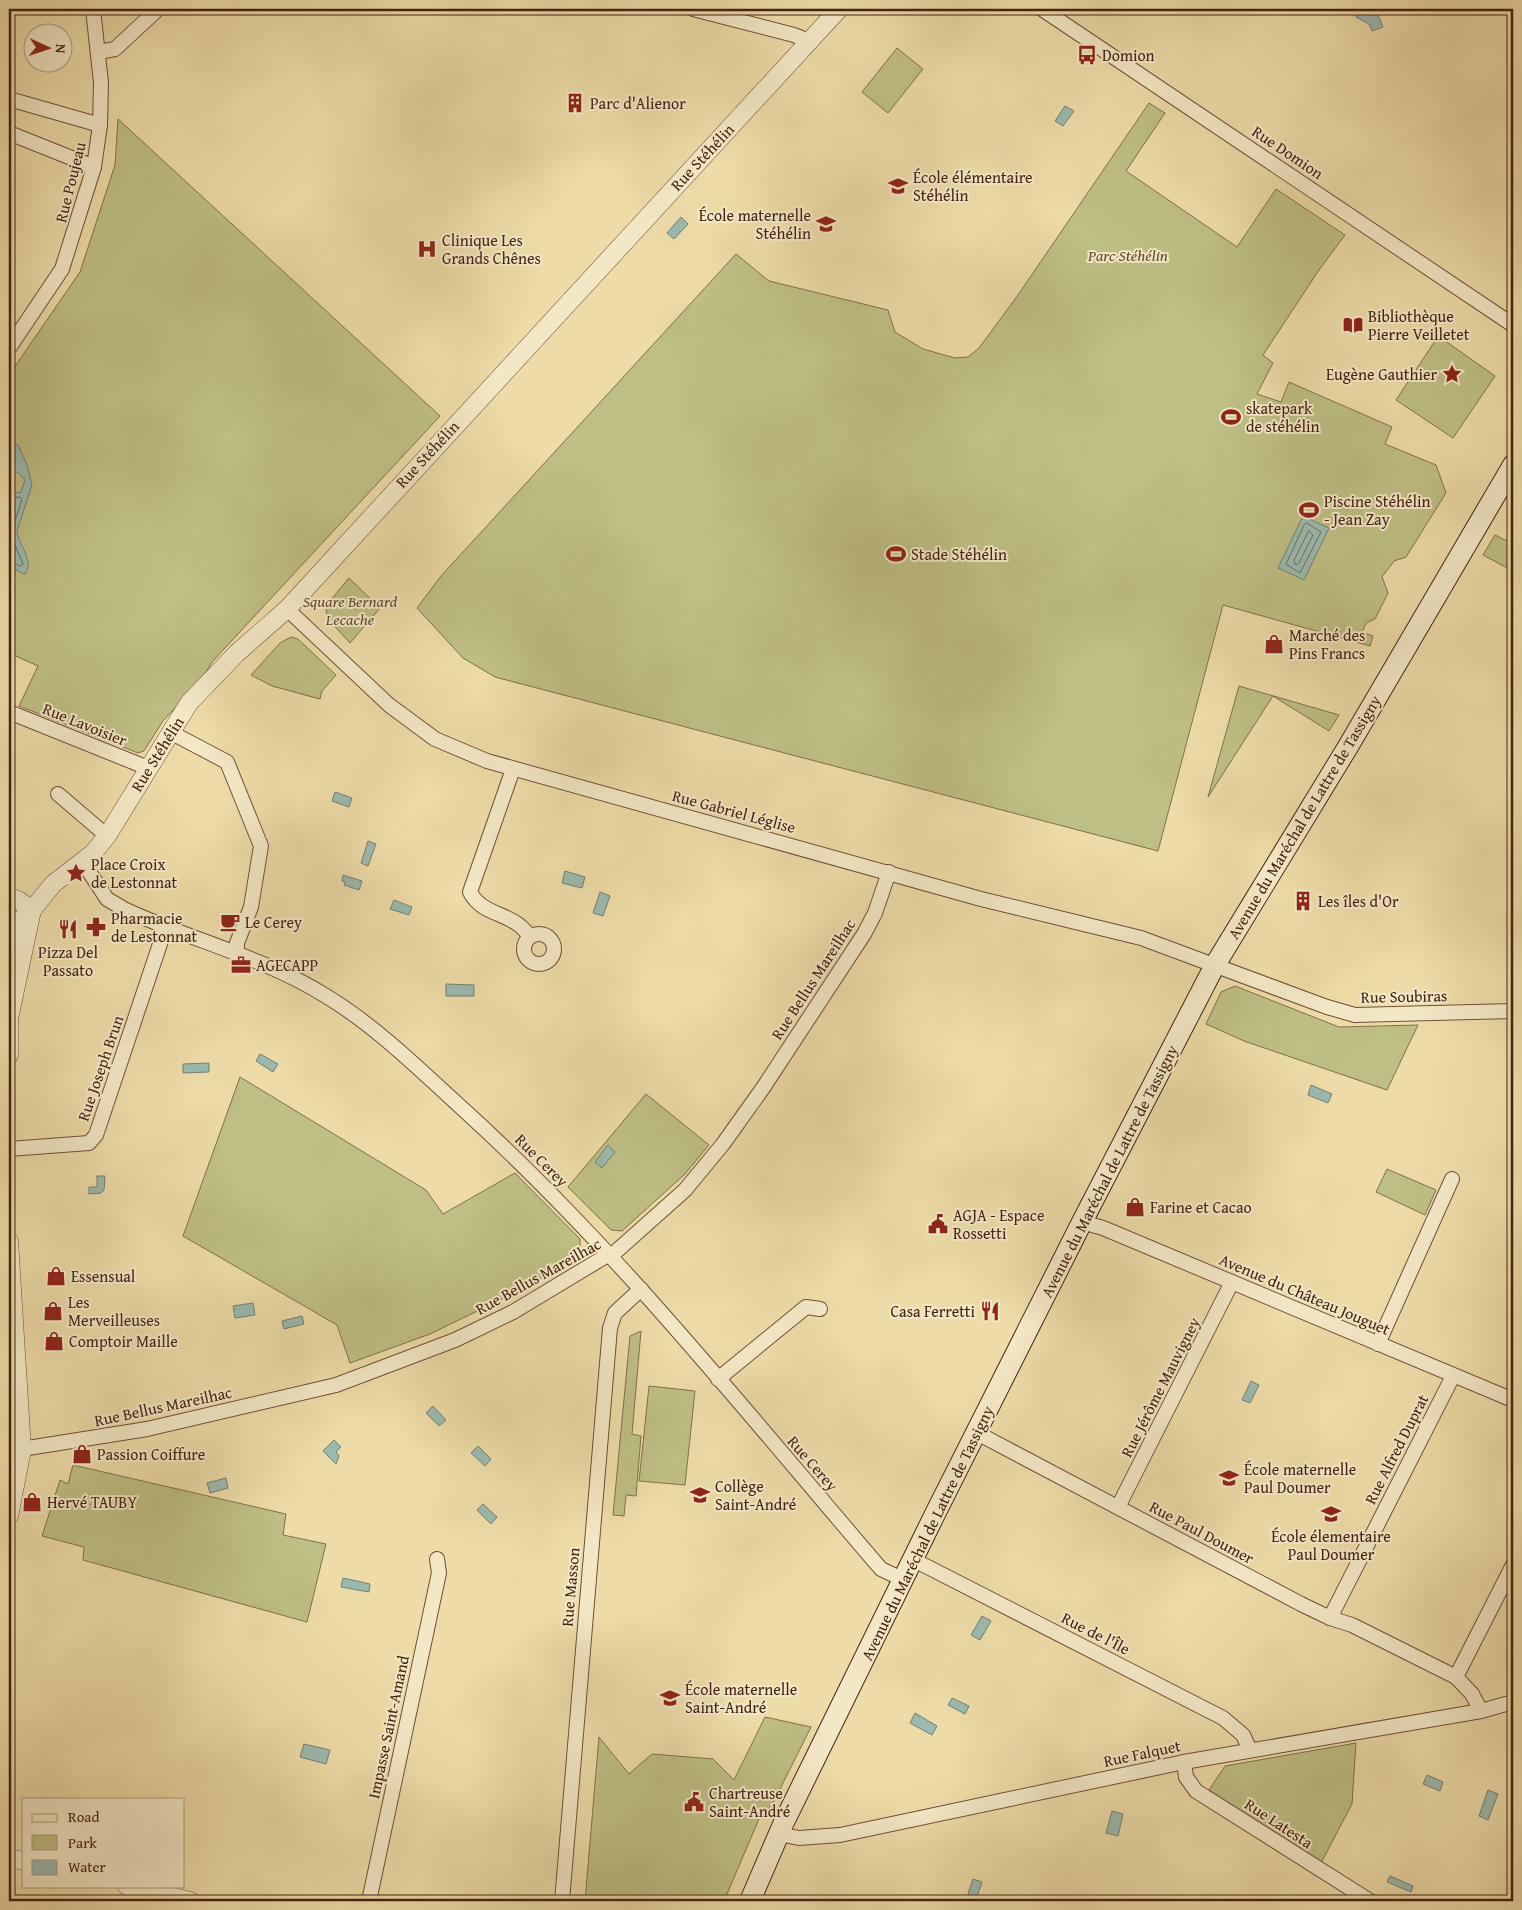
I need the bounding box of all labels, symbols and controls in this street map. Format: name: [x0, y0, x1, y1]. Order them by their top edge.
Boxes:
north arrow: [22, 22, 72, 72]
text: N: [51, 43, 71, 55]
place label: Domion: [1102, 43, 1155, 67]
bus stop icon: Domion: [1076, 44, 1098, 66]
place label: Parc d'Alienor: [590, 91, 686, 115]
building icon: Parc d'Alienor: [564, 92, 586, 114]
street label: Rue Stéhélin: [664, 118, 740, 196]
street label: Rue Domion: [1248, 119, 1329, 185]
street label: Rue Poujeau: [48, 139, 92, 225]
place label: École élémentaire Stéhélin: [913, 165, 1033, 207]
school or university icon: École élémentaire Stéhélin: [887, 175, 909, 197]
place label: École maternelle Stéhélin: [699, 203, 811, 245]
school or university icon: École maternelle Stéhélin: [815, 213, 837, 235]
place label: Clinique Les Grands Chênes: [442, 228, 541, 270]
hospital icon: Clinique Les Grands Chênes: [416, 238, 438, 260]
park label: Parc Stéhélin: [1087, 243, 1168, 267]
place label: Bibliothèque Pierre Veilletet: [1368, 304, 1470, 346]
library icon: Bibliothèque Pierre Veilletet: [1342, 314, 1364, 336]
place label: Eugène Gauthier: [1326, 362, 1437, 386]
place icon: Eugène Gauthier: [1441, 363, 1463, 385]
place label: skatepark de stéhélin: [1246, 396, 1320, 438]
sports icon: skatepark de stéhélin: [1220, 406, 1242, 428]
street label: Rue Stéhélin: [389, 415, 465, 493]
place label: Piscine Stéhélin - Jean Zay: [1324, 489, 1430, 531]
sports icon: Piscine Stéhélin - Jean Zay: [1298, 499, 1320, 521]
place label: Stade Stéhélin: [911, 542, 1007, 566]
sports icon: Stade Stéhélin: [885, 543, 907, 565]
park label: Square Bernard Lecache: [303, 589, 398, 631]
place label: Marché des Pins Francs: [1289, 623, 1365, 665]
shop icon: Marché des Pins Francs: [1263, 633, 1285, 655]
street label: Avenue du Maréchal de Lattre de Tassigny: [1221, 690, 1387, 944]
street label: Rue Lavoisier: [39, 696, 131, 752]
street label: Rue Stéhélin: [124, 712, 190, 796]
street label: Rue Gabriel Léglise: [670, 783, 798, 839]
place label: Place Croix de Lestonnat: [91, 852, 178, 894]
place icon: Place Croix de Lestonnat: [65, 862, 87, 884]
place label: Les îles d'Or: [1318, 889, 1399, 913]
building icon: Les îles d'Or: [1292, 890, 1314, 912]
place label: Pharmacie de Lestonnat: [111, 906, 198, 948]
place label: Le Cerey: [245, 910, 302, 934]
cafe icon: Le Cerey: [219, 911, 241, 933]
street label: Rue Bellus Mareilhac: [765, 914, 861, 1044]
pharmacy icon: Pharmacie de Lestonnat: [85, 916, 107, 938]
restaurant icon: Pizza Del Passato: [57, 918, 79, 940]
place label: Pizza Del Passato: [38, 940, 98, 982]
place label: AGECAPP: [256, 953, 318, 977]
office icon: AGECAPP: [230, 954, 252, 976]
street label: Rue Soubiras: [1360, 983, 1448, 1009]
street label: Rue Joseph Brun: [71, 1012, 129, 1124]
street label: Avenue du Maréchal de Lattre de Tassigny: [1035, 1040, 1183, 1302]
street label: Rue Cerey: [510, 1128, 574, 1192]
place label: Farine et Cacao: [1150, 1195, 1252, 1219]
shop icon: Farine et Cacao: [1124, 1196, 1146, 1218]
place label: AGJA - Espace Rossetti: [953, 1203, 1044, 1245]
public building icon: AGJA - Espace Rossetti: [927, 1213, 949, 1235]
street label: Rue Bellus Mareilhac: [471, 1232, 605, 1320]
street label: Avenue du Château Jouguet: [1216, 1247, 1394, 1341]
place label: Essensual: [71, 1264, 136, 1288]
shop icon: Essensual: [45, 1265, 67, 1287]
place label: Les Merveilleuses: [68, 1290, 160, 1332]
place label: Casa Ferretti: [890, 1299, 976, 1323]
shop icon: Les Merveilleuses: [42, 1300, 64, 1322]
restaurant icon: Casa Ferretti: [979, 1300, 1001, 1322]
street label: Rue Jérôme Mauvigney: [1114, 1313, 1206, 1461]
place label: Comptoir Maille: [69, 1329, 178, 1353]
shop icon: Comptoir Maille: [43, 1330, 65, 1352]
street label: Rue Bellus Mareilhac: [92, 1380, 234, 1432]
street label: Rue Alfred Duprat: [1358, 1389, 1434, 1508]
street label: Avenue du Maréchal de Lattre de Tassigny: [855, 1402, 999, 1664]
street label: Rue Cerey: [782, 1430, 844, 1496]
place label: Passion Coiffure: [97, 1442, 205, 1466]
shop icon: Passion Coiffure: [71, 1443, 93, 1465]
place label: École maternelle Paul Doumer: [1244, 1457, 1356, 1499]
school or university icon: École maternelle Paul Doumer: [1218, 1467, 1240, 1489]
place label: Collège Saint-André: [715, 1474, 796, 1516]
school or university icon: Collège Saint-André: [689, 1484, 711, 1506]
place label: Hervé TAUBY: [47, 1490, 137, 1514]
shop icon: Hervé TAUBY: [21, 1491, 43, 1513]
street label: Rue Paul Doumer: [1145, 1494, 1259, 1570]
school or university icon: École élementaire Paul Doumer: [1320, 1503, 1342, 1525]
place label: École élementaire Paul Doumer: [1271, 1524, 1391, 1566]
street label: Rue Masson: [555, 1546, 585, 1628]
street label: Rue de l'Île: [1058, 1606, 1134, 1660]
street label: Impasse Saint-Amand: [361, 1653, 415, 1801]
place label: École maternelle Saint-André: [685, 1677, 797, 1719]
school or university icon: École maternelle Saint-André: [659, 1687, 681, 1709]
street label: Rue Falquet: [1101, 1733, 1183, 1773]
place label: Chartreuse Saint-André: [709, 1781, 790, 1823]
public building icon: Chartreuse Saint-André: [683, 1791, 705, 1813]
street label: Rue Latesta: [1240, 1792, 1318, 1854]
legend: [22, 1798, 185, 1888]
text: Road: [68, 1806, 99, 1827]
text: Park: [68, 1832, 97, 1853]
text: Water: [68, 1856, 106, 1877]

